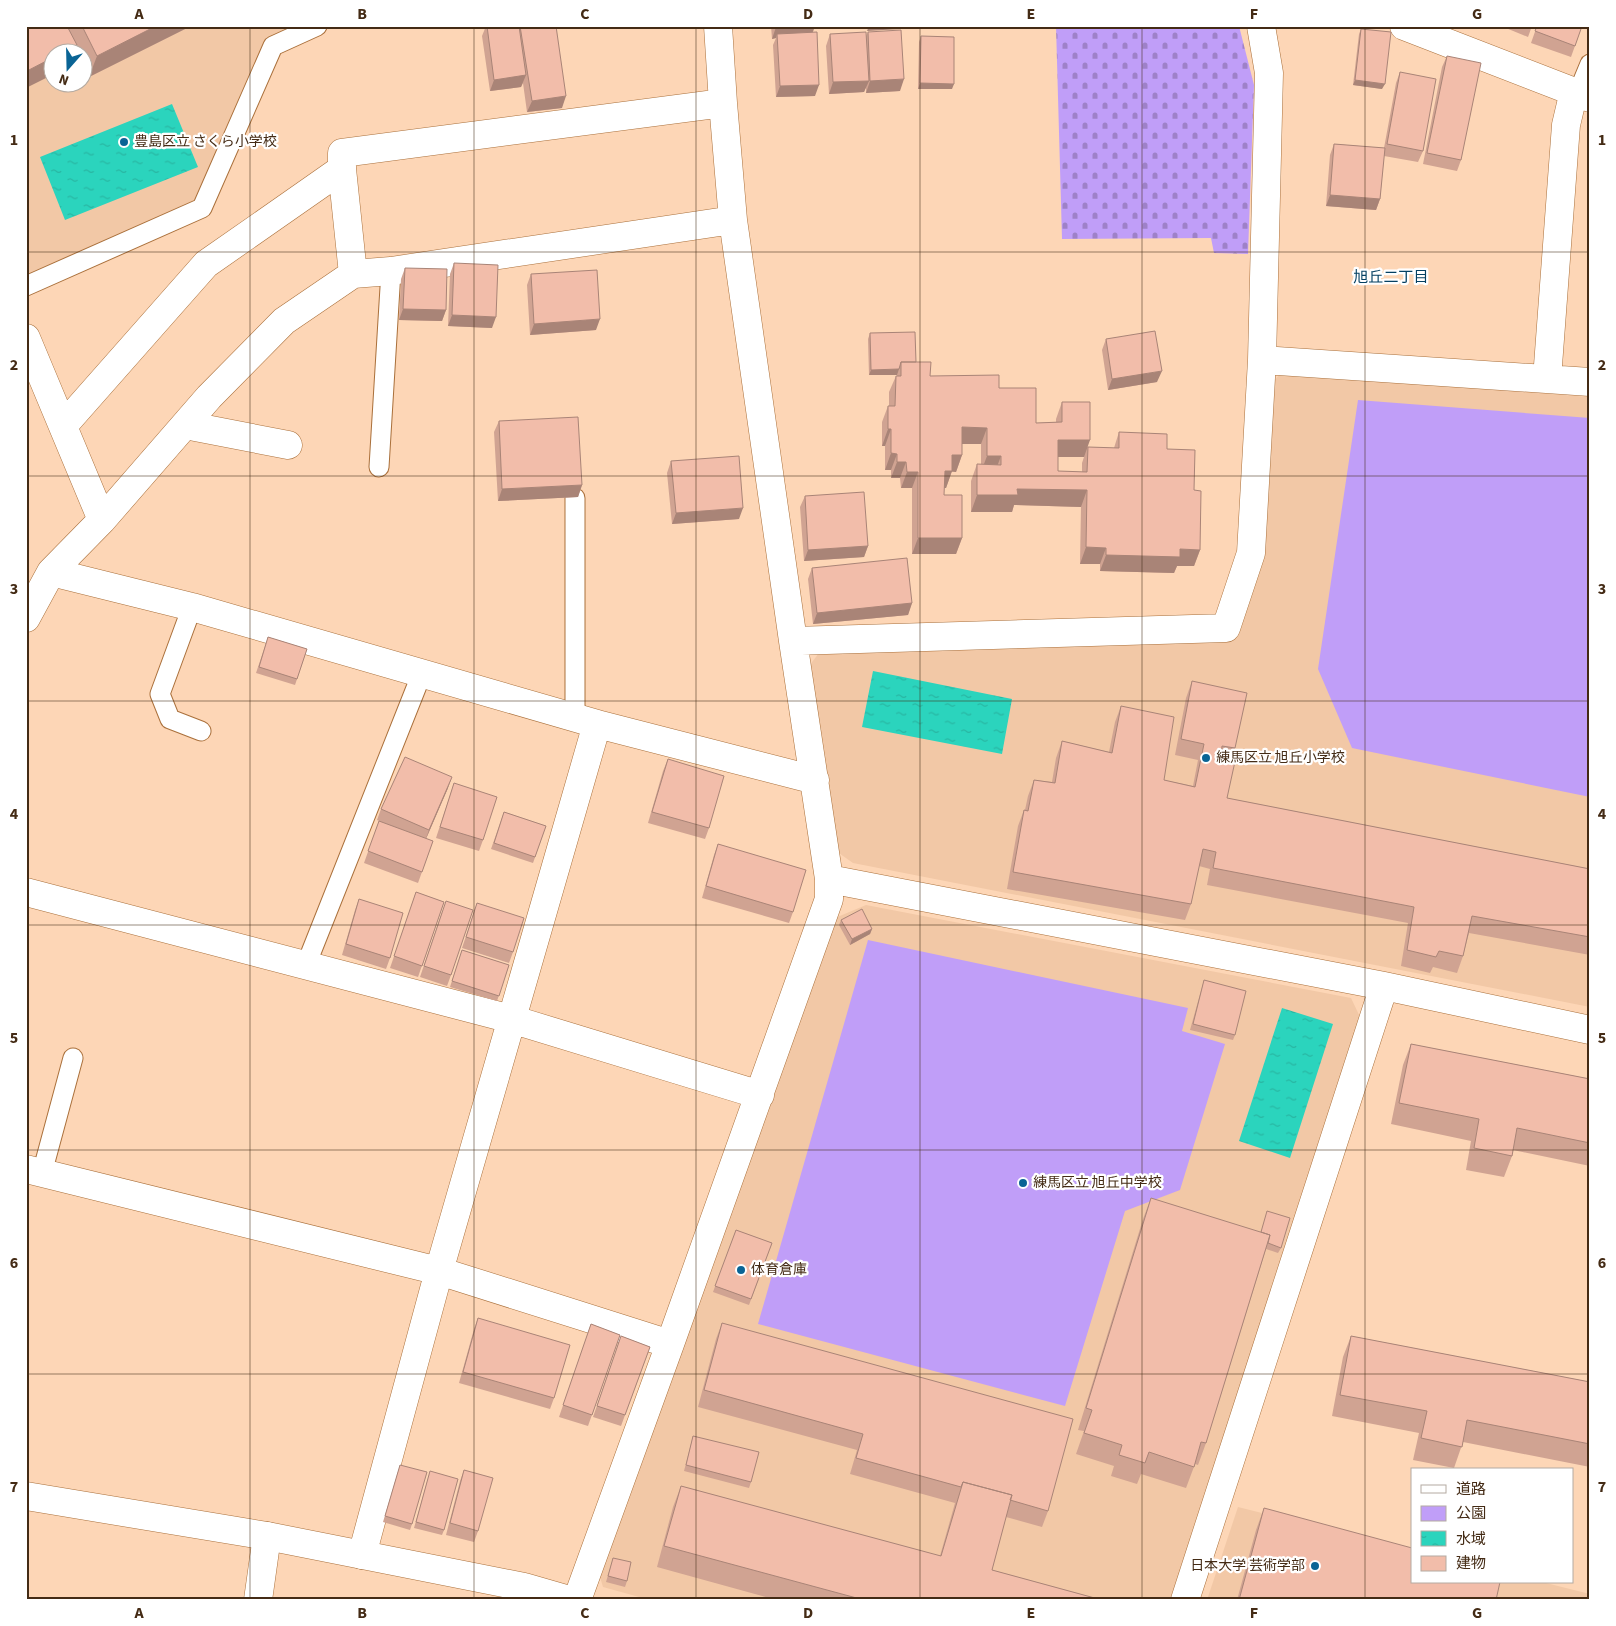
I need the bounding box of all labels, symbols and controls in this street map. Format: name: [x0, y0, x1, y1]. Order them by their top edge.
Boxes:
text: A: [133, 3, 144, 25]
text: B: [357, 3, 367, 25]
text: C: [580, 3, 590, 25]
text: D: [803, 3, 813, 25]
text: E: [1027, 3, 1035, 25]
text: F: [1250, 3, 1258, 25]
text: G: [1472, 3, 1482, 25]
north arrow: [42, 42, 92, 92]
text: N: [56, 68, 72, 90]
text: 1: [10, 129, 18, 151]
text: 1: [1598, 129, 1606, 151]
place label: 豊島区立 さくら小学校: [134, 132, 277, 152]
marker: 豊島区立 さくら小学校: [118, 136, 130, 148]
district label: 旭丘二丁目: [1353, 267, 1429, 288]
text: 2: [10, 354, 18, 376]
text: 2: [1598, 354, 1606, 376]
text: 3: [10, 578, 18, 600]
text: 3: [1598, 578, 1606, 600]
place label: 練馬区立 旭丘小学校: [1216, 748, 1345, 768]
marker: 練馬区立 旭丘小学校: [1200, 752, 1212, 764]
text: 4: [10, 803, 19, 825]
text: 4: [1598, 803, 1607, 825]
text: 5: [10, 1027, 18, 1049]
text: 5: [1598, 1027, 1606, 1049]
place label: 練馬区立 旭丘中学校: [1033, 1173, 1162, 1193]
marker: 練馬区立 旭丘中学校: [1017, 1177, 1029, 1189]
text: 6: [10, 1252, 18, 1274]
text: 6: [1598, 1252, 1606, 1274]
place label: 体育倉庫: [751, 1260, 807, 1280]
marker: 体育倉庫: [735, 1264, 747, 1276]
legend: [1411, 1468, 1574, 1584]
text: 7: [10, 1476, 18, 1498]
text: 7: [1598, 1476, 1606, 1498]
text: 道路: [1456, 1479, 1486, 1500]
text: 公園: [1456, 1503, 1486, 1524]
text: 水域: [1456, 1529, 1486, 1550]
text: 建物: [1456, 1553, 1486, 1574]
place label: 日本大学 芸術学部: [1190, 1556, 1305, 1576]
marker: 日本大学 芸術学部: [1309, 1560, 1321, 1572]
text: A: [133, 1602, 144, 1624]
text: B: [357, 1602, 367, 1624]
text: C: [580, 1602, 590, 1624]
text: D: [803, 1602, 813, 1624]
text: E: [1027, 1602, 1035, 1624]
text: F: [1250, 1602, 1258, 1624]
text: G: [1472, 1602, 1482, 1624]

